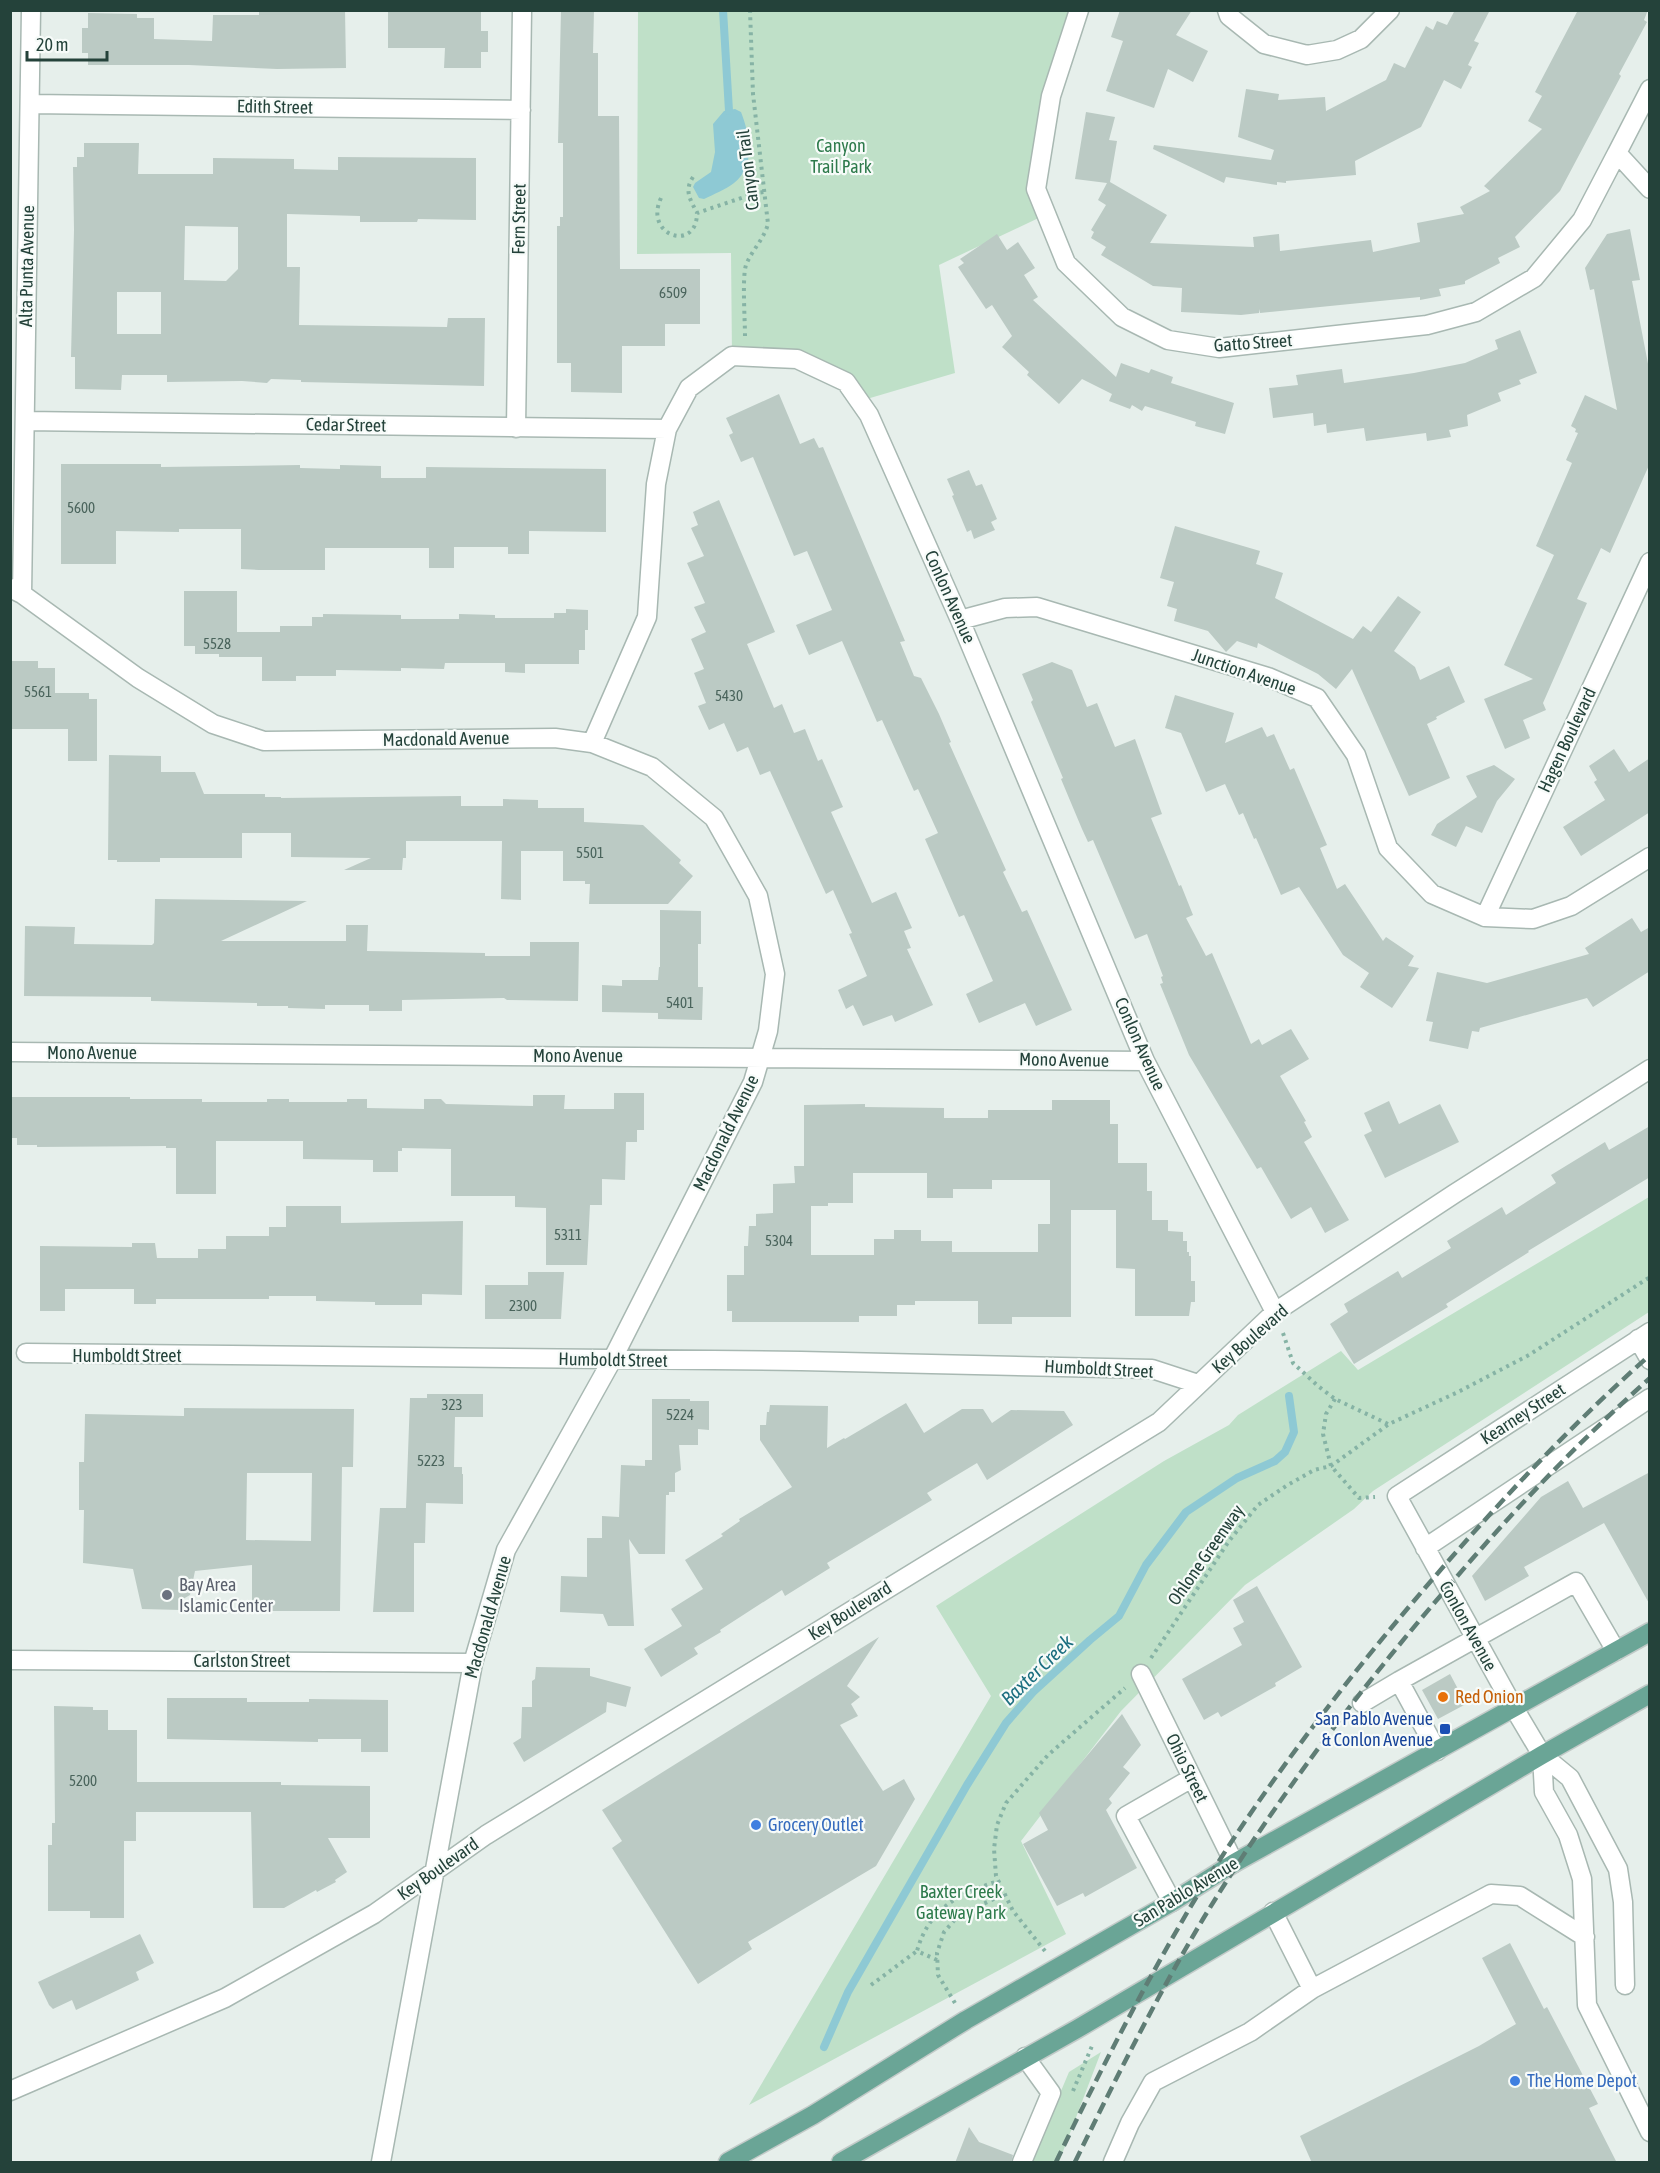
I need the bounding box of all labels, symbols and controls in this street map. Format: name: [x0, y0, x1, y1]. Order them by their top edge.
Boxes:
scale bar: [27, 24, 106, 62]
text: 20 m: [36, 34, 68, 55]
street label: Edith Street: [237, 95, 313, 118]
street label: Canyon Trail: [732, 128, 763, 212]
park label: Canyon Trail Park: [810, 135, 872, 177]
street label: Fern Street: [507, 183, 530, 255]
street label: Alta Punta Avenue: [15, 205, 38, 327]
house number: 6509: [659, 284, 687, 301]
street label: Gatto Street: [1213, 329, 1293, 356]
street label: Cedar Street: [306, 413, 386, 436]
house number: 5600: [67, 499, 95, 516]
street label: Conlon Avenue: [921, 547, 980, 646]
house number: 5528: [203, 635, 231, 652]
street label: Junction Avenue: [1189, 644, 1299, 699]
house number: 5561: [24, 683, 52, 700]
street label: Hagen Boulevard: [1533, 684, 1600, 796]
house number: 5430: [715, 687, 743, 704]
street label: Macdonald Avenue: [383, 727, 509, 750]
house number: 5501: [576, 844, 604, 861]
house number: 5401: [666, 994, 694, 1011]
street label: Conlon Avenue: [1111, 994, 1170, 1093]
street label: Mono Avenue: [47, 1042, 137, 1063]
street label: Mono Avenue: [533, 1045, 623, 1066]
street label: Mono Avenue: [1019, 1048, 1109, 1071]
street label: Macdonald Avenue: [688, 1071, 763, 1194]
house number: 5311: [554, 1226, 582, 1243]
house number: 5304: [765, 1232, 793, 1249]
house number: 2300: [509, 1297, 537, 1314]
street label: Key Boulevard: [1207, 1300, 1292, 1377]
street label: Humboldt Street: [72, 1345, 182, 1366]
street label: Humboldt Street: [558, 1348, 668, 1371]
street label: Humboldt Street: [1044, 1355, 1154, 1382]
street label: Kearney Street: [1477, 1379, 1569, 1449]
house number: 323: [441, 1396, 463, 1413]
house number: 5224: [666, 1406, 694, 1423]
house number: 5223: [417, 1452, 445, 1469]
street label: Ohlone Greenway: [1163, 1500, 1248, 1609]
street label: Macdonald Avenue: [460, 1553, 515, 1681]
place label: Bay Area Islamic Center: [179, 1574, 273, 1616]
street label: Key Boulevard: [804, 1577, 895, 1644]
street label: Conlon Avenue: [1435, 1577, 1502, 1674]
marker: Bay Area Islamic Center: [160, 1588, 174, 1602]
water label: Baxter Creek: [996, 1630, 1078, 1710]
street label: Carlston Street: [193, 1650, 291, 1671]
place label: Red Onion: [1455, 1686, 1524, 1707]
marker: Red Onion: [1436, 1690, 1450, 1704]
place label: San Pablo Avenue & Conlon Avenue: [1315, 1708, 1433, 1750]
marker: San Pablo Avenue & Conlon Avenue: [1438, 1722, 1452, 1736]
street label: Ohio Street: [1162, 1730, 1213, 1806]
house number: 5200: [69, 1772, 97, 1789]
place label: Grocery Outlet: [768, 1814, 864, 1835]
marker: Grocery Outlet: [749, 1818, 763, 1832]
street label: Key Boulevard: [393, 1833, 482, 1904]
street label: San Pablo Avenue: [1130, 1852, 1242, 1931]
park label: Baxter Creek Gateway Park: [916, 1881, 1006, 1923]
place label: The Home Depot: [1527, 2070, 1637, 2091]
marker: The Home Depot: [1508, 2074, 1522, 2088]

